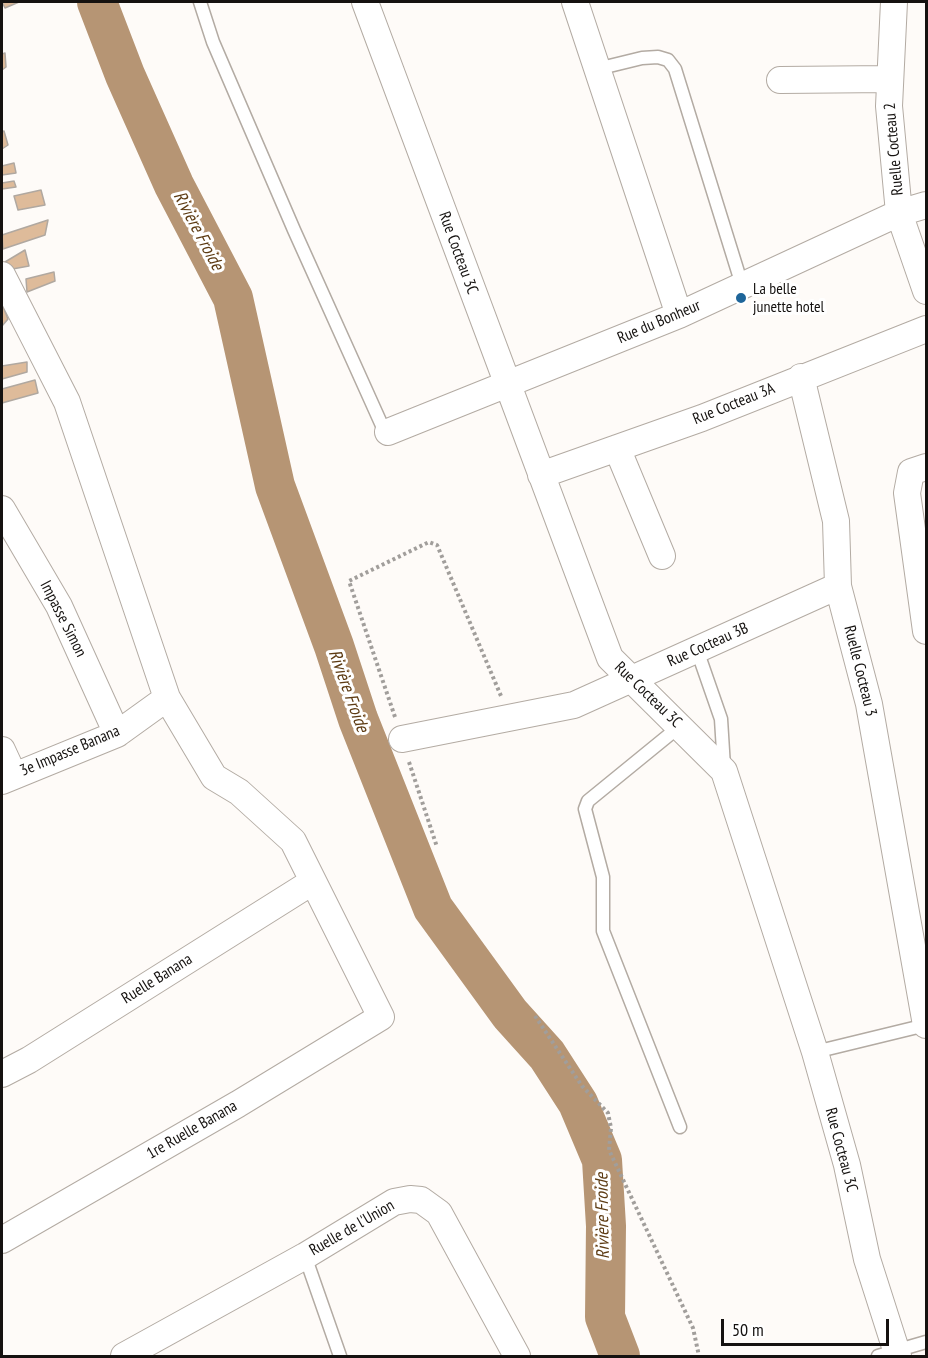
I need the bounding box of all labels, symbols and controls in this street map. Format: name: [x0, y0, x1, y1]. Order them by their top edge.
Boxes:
street label: Ruelle Cocteau 2: [880, 102, 908, 196]
water label: Rivière Froide: [168, 188, 228, 274]
street label: Rue Cocteau 3C: [434, 209, 482, 297]
place label: La belle junette hotel: [753, 279, 824, 317]
marker: La belle junette hotel: [734, 291, 748, 305]
street label: Rue du Bonheur: [615, 296, 703, 348]
street label: Rue Cocteau 3A: [690, 379, 778, 429]
street label: Impasse Simon: [36, 578, 90, 660]
street label: Rue Cocteau 3B: [665, 619, 751, 671]
street label: Ruelle Cocteau 3: [839, 624, 881, 718]
water label: Rivière Froide: [323, 647, 373, 735]
street label: Rue Cocteau 3C: [610, 658, 686, 732]
street label: 3e Impasse Banana: [17, 721, 123, 781]
street label: Ruelle Banana: [118, 950, 196, 1008]
street label: 1re Ruelle Banana: [143, 1096, 241, 1164]
street label: Rue Cocteau 3C: [821, 1106, 861, 1194]
water label: Rivière Froide: [591, 1173, 615, 1259]
street label: Ruelle de l'Union: [306, 1196, 398, 1260]
scale bar: [724, 1307, 892, 1345]
text: 50 m: [732, 1318, 764, 1341]

